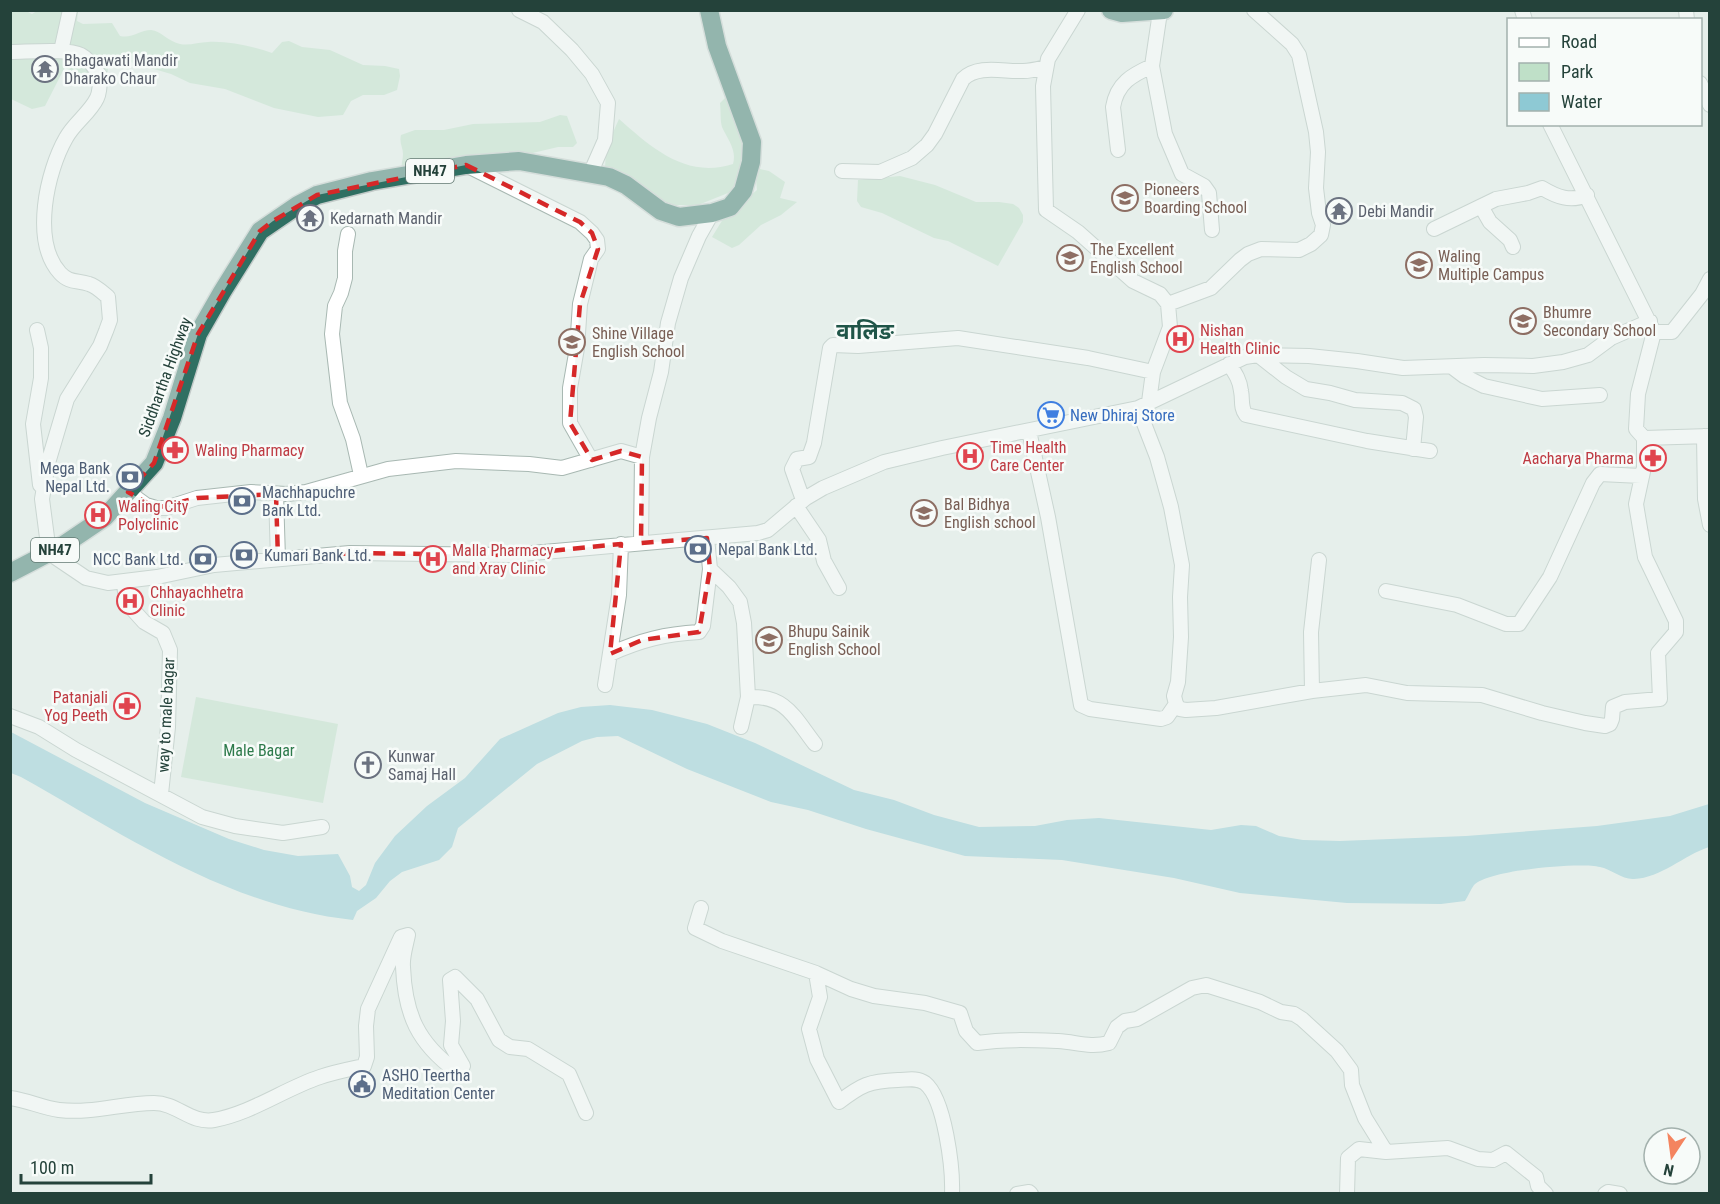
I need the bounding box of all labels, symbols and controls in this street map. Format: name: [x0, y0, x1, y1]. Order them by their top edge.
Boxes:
legend: [1507, 18, 1702, 126]
text: Road: [1561, 31, 1597, 52]
place label: Bhagawati Mandir Dharako Chaur: [64, 51, 178, 88]
temple icon: Bhagawati Mandir Dharako Chaur: [30, 54, 60, 84]
text: Park: [1561, 61, 1593, 82]
text: Water: [1561, 91, 1603, 112]
road number: NH47: [406, 159, 454, 183]
place label: Pioneers Boarding School: [1144, 180, 1247, 217]
school or university icon: Pioneers Boarding School: [1110, 183, 1140, 213]
temple icon: Debi Mandir: [1324, 196, 1354, 226]
place label: Debi Mandir: [1358, 202, 1434, 221]
temple icon: Kedarnath Mandir: [295, 203, 325, 233]
place label: Kedarnath Mandir: [330, 209, 442, 228]
place label: The Excellent English School: [1090, 240, 1183, 277]
school or university icon: The Excellent English School: [1055, 243, 1085, 273]
place label: Waling Multiple Campus: [1438, 247, 1544, 284]
school or university icon: Waling Multiple Campus: [1404, 250, 1434, 280]
place label: Bhumre Secondary School: [1543, 303, 1656, 340]
school or university icon: Bhumre Secondary School: [1508, 306, 1538, 336]
street label: Siddhartha Highway: [135, 314, 196, 440]
district label: वालिङ: [836, 319, 895, 344]
place label: Nishan Health Clinic: [1200, 321, 1280, 358]
place label: Shine Village English School: [592, 324, 685, 361]
hospital icon: Nishan Health Clinic: [1165, 324, 1195, 354]
school or university icon: Shine Village English School: [557, 327, 587, 357]
supermarket icon: New Dhiraj Store: [1036, 400, 1066, 430]
place label: New Dhiraj Store: [1070, 406, 1175, 425]
pharmacy icon: Waling Pharmacy: [160, 435, 190, 465]
place label: Time Health Care Center: [990, 438, 1066, 475]
place label: Waling Pharmacy: [195, 441, 304, 460]
hospital icon: Time Health Care Center: [955, 441, 985, 471]
pharmacy icon: Aacharya Pharma: [1638, 443, 1668, 473]
place label: Aacharya Pharma: [1523, 449, 1634, 468]
place label: Mega Bank Nepal Ltd.: [40, 459, 111, 496]
bank icon: Mega Bank Nepal Ltd.: [115, 462, 145, 492]
place label: Machhapuchre Bank Ltd.: [262, 483, 355, 520]
bank icon: Machhapuchre Bank Ltd.: [227, 486, 257, 516]
place label: Bal Bidhya English school: [944, 495, 1036, 532]
place label: Waling City Polyclinic: [118, 497, 189, 534]
school or university icon: Bal Bidhya English school: [909, 498, 939, 528]
hospital icon: Waling City Polyclinic: [83, 500, 113, 530]
bank icon: Nepal Bank Ltd.: [683, 534, 713, 564]
road number: NH47: [31, 538, 79, 562]
bank icon: Kumari Bank Ltd.: [229, 540, 259, 570]
place label: Nepal Bank Ltd.: [718, 540, 818, 559]
place label: Malla Pharmacy and Xray Clinic: [452, 541, 554, 578]
bank icon: NCC Bank Ltd.: [188, 544, 218, 574]
hospital icon: Malla Pharmacy and Xray Clinic: [418, 544, 448, 574]
place label: Kumari Bank Ltd.: [264, 546, 372, 565]
place label: NCC Bank Ltd.: [93, 550, 184, 569]
place label: Chhayachhetra Clinic: [150, 583, 244, 620]
hospital icon: Chhayachhetra Clinic: [115, 586, 145, 616]
place label: Bhupu Sainik English School: [788, 622, 881, 659]
school or university icon: Bhupu Sainik English School: [754, 625, 784, 655]
street label: way to male bagar: [154, 657, 179, 773]
place label: Patanjali Yog Peeth: [44, 688, 108, 725]
pharmacy icon: Patanjali Yog Peeth: [112, 691, 142, 721]
park label: Male Bagar: [223, 741, 295, 760]
place label: Kunwar Samaj Hall: [388, 747, 456, 784]
church icon: Kunwar Samaj Hall: [353, 750, 383, 780]
place label: ASHO Teertha Meditation Center: [382, 1066, 495, 1103]
public building icon: ASHO Teertha Meditation Center: [347, 1069, 377, 1099]
north arrow: [1642, 1126, 1702, 1186]
scale bar: [21, 1147, 152, 1185]
text: 100 m: [30, 1157, 74, 1178]
text: N: [1662, 1160, 1676, 1180]

